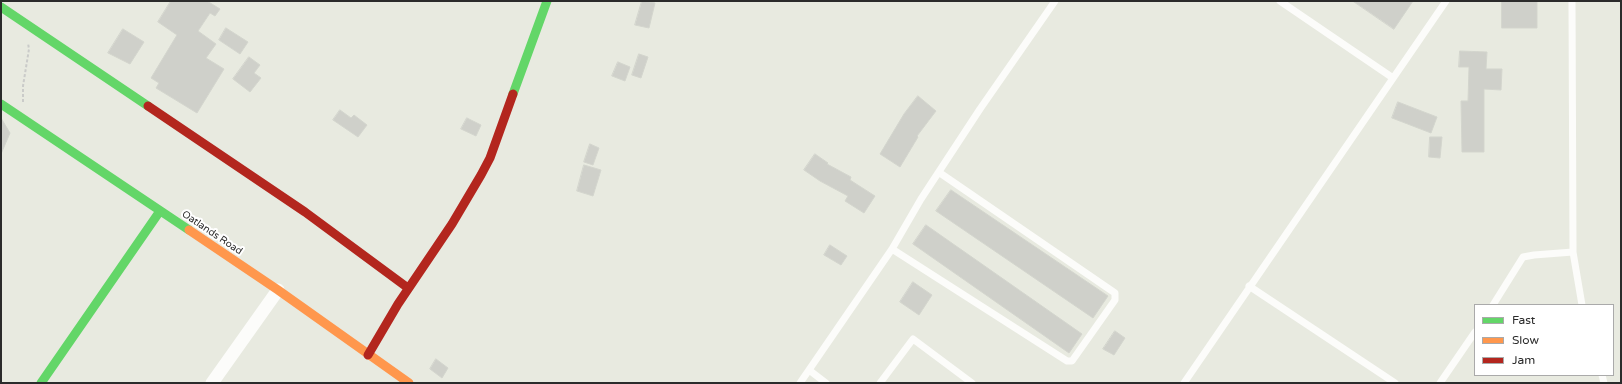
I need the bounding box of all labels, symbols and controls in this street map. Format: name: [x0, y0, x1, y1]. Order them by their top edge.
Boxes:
street label: Oatlands Road: [179, 208, 245, 258]
legend: [1474, 304, 1614, 376]
text: Fast: [1512, 313, 1535, 327]
text: Slow: [1512, 333, 1539, 347]
text: Jam: [1512, 353, 1535, 367]

